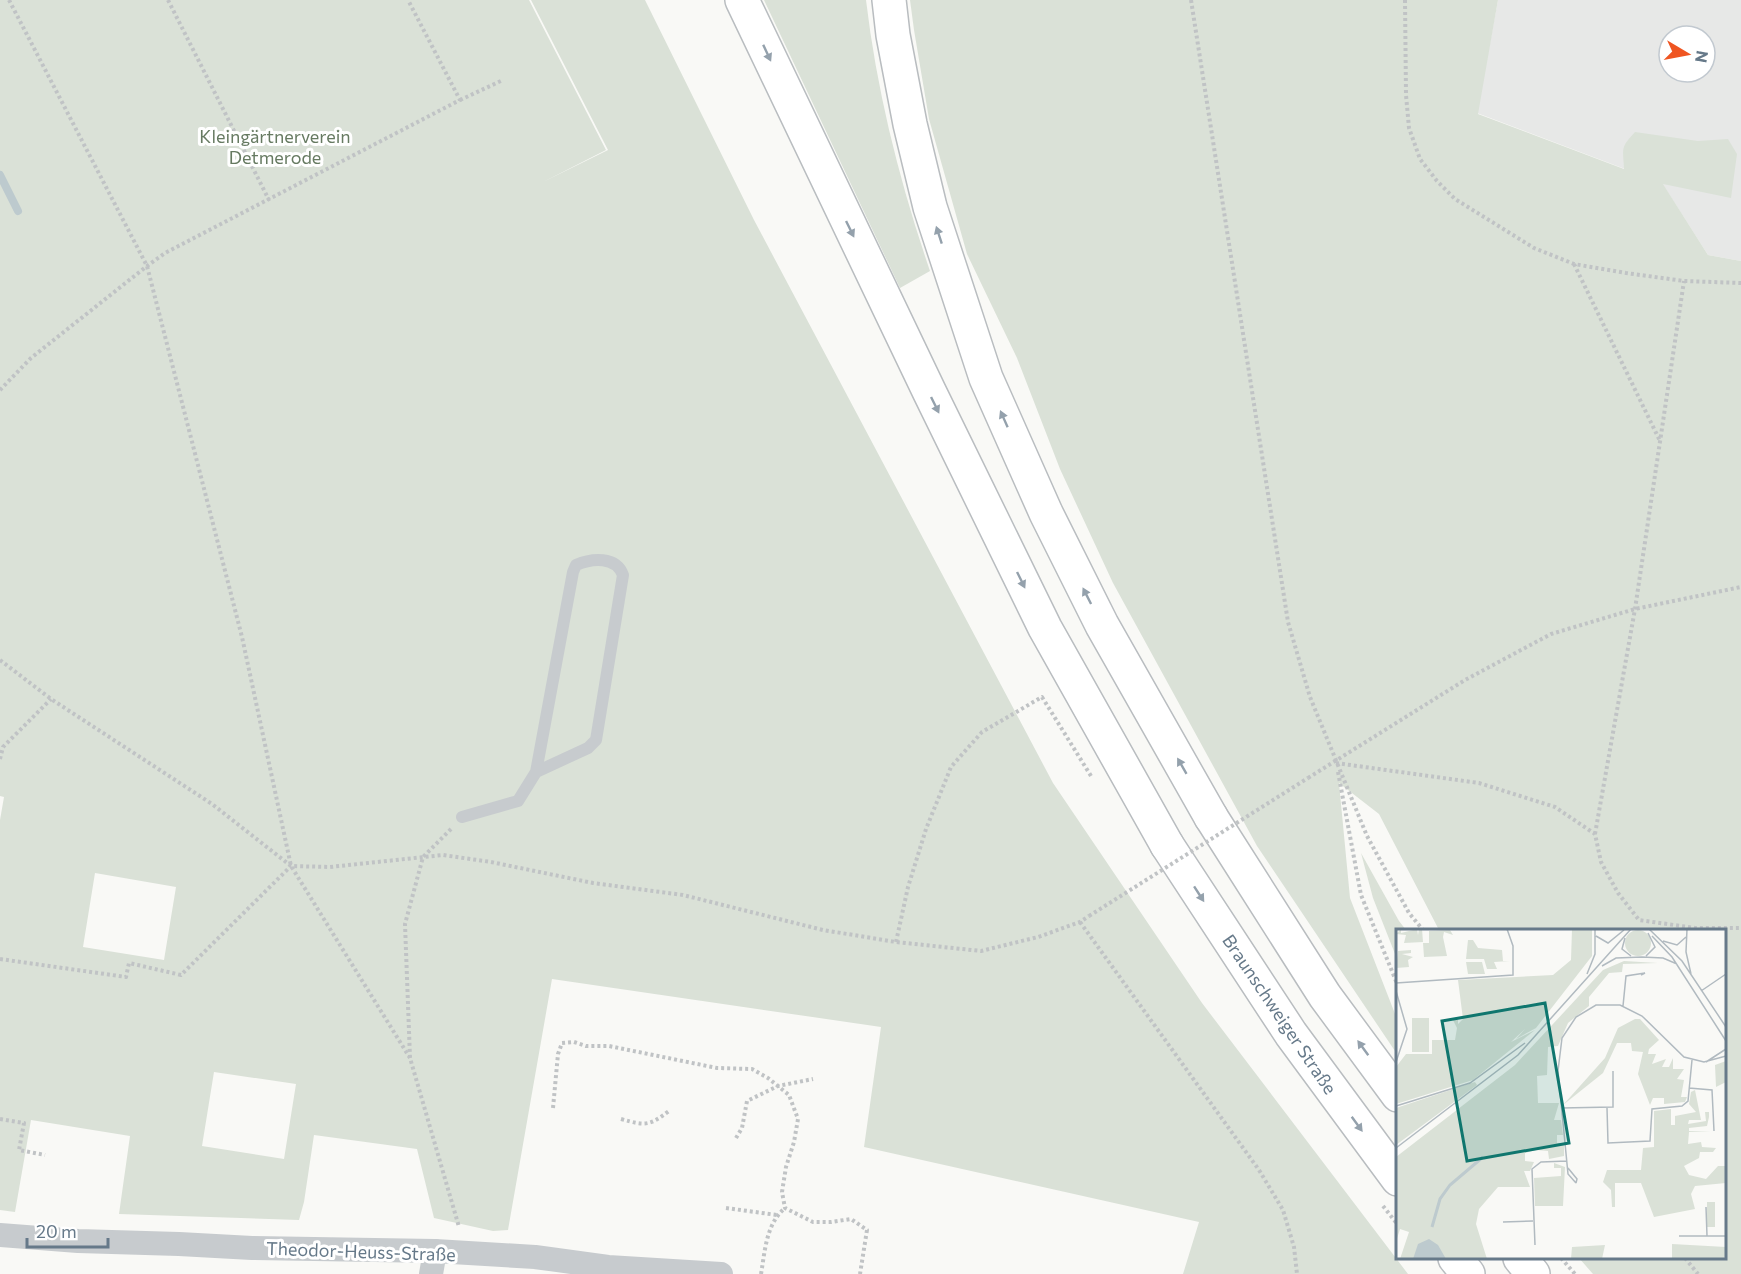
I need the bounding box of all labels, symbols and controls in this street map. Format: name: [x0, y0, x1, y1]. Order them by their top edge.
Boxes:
north arrow: [1657, 24, 1717, 84]
one-way arrow: [762, 44, 771, 61]
text: N: [1692, 49, 1713, 64]
park label: Kleingärtnerverein Detmerode: [199, 125, 351, 168]
one-way arrow: [846, 221, 855, 238]
one-way arrow: [934, 226, 943, 244]
one-way arrow: [931, 396, 940, 413]
one-way arrow: [999, 410, 1009, 428]
one-way arrow: [1017, 571, 1026, 588]
one-way arrow: [1082, 587, 1092, 604]
one-way arrow: [1177, 757, 1187, 774]
one-way arrow: [1193, 886, 1204, 902]
inset map: [1396, 929, 1726, 1259]
street label: Braunschweiger Straße: [1218, 930, 1342, 1098]
one-way arrow: [1357, 1040, 1369, 1056]
one-way arrow: [1351, 1116, 1363, 1132]
scale bar: [27, 1211, 108, 1249]
text: 20 m: [36, 1220, 77, 1242]
street label: Theodor-Heuss-Straße: [266, 1237, 456, 1265]

